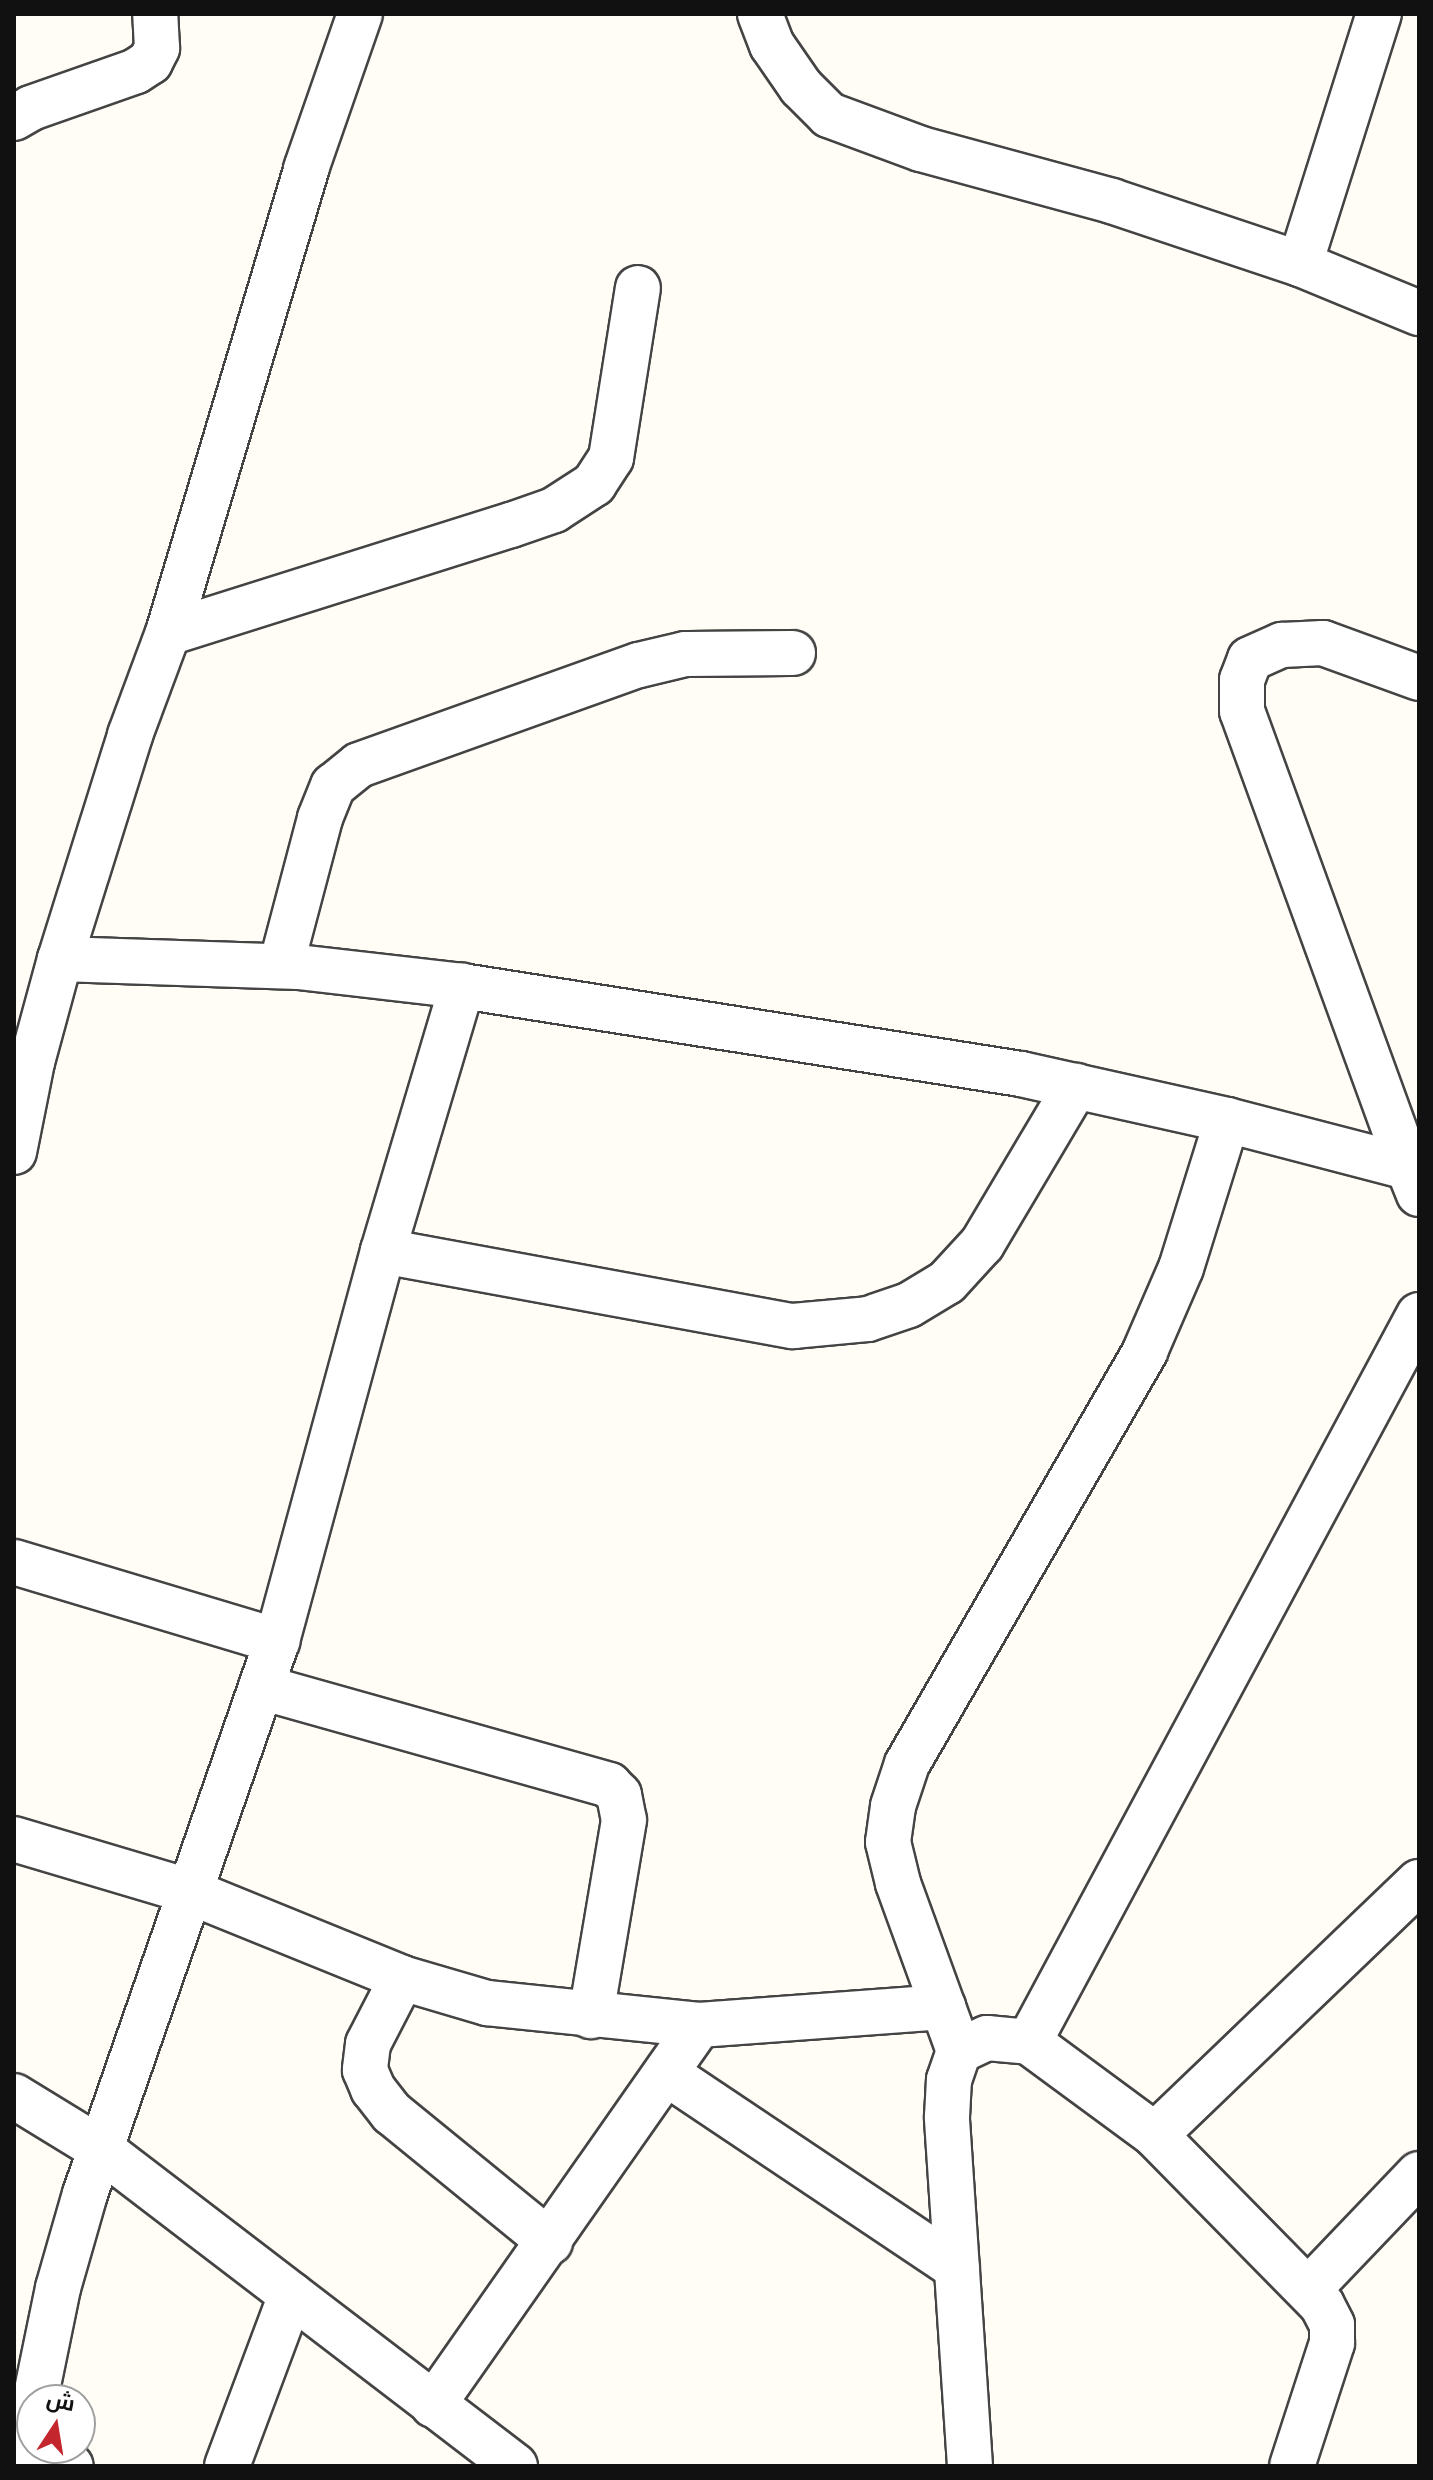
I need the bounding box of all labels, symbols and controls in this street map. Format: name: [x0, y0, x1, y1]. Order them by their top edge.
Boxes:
text: ش: [43, 2383, 78, 2421]
north arrow: [16, 2384, 96, 2464]

